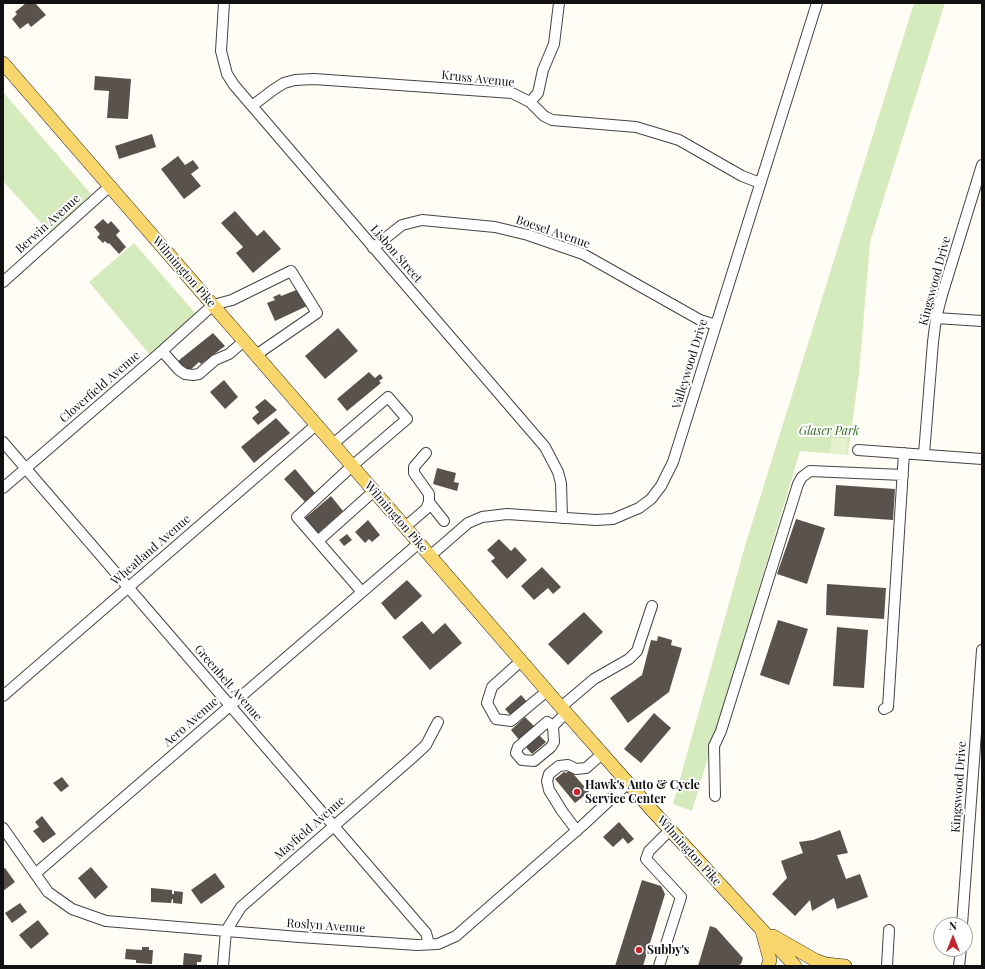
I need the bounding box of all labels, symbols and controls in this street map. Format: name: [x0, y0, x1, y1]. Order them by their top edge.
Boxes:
street label: Kruss Avenue: [441, 68, 515, 90]
street label: Berwin Avenue: [13, 191, 83, 257]
street label: Boesel Avenue: [514, 213, 592, 251]
street label: Lisbon Street: [367, 222, 425, 286]
street label: Wilmington Pike: [149, 234, 219, 310]
street label: Kingswood Drive: [916, 235, 954, 327]
street label: Valleywood Drive: [669, 317, 711, 411]
street label: Cloverfield Avenue: [57, 348, 143, 426]
park label: Glaser Park: [799, 424, 859, 438]
street label: Wilmington Pike: [361, 479, 431, 555]
street label: Wheatland Avenue: [108, 512, 194, 588]
street label: Greenbelt Avenue: [191, 642, 265, 724]
street label: Aero Avenue: [161, 694, 221, 750]
street label: Kingswood Drive: [949, 741, 969, 833]
place label: Hawk's Auto & Cycle Service Center: [585, 778, 700, 806]
marker: Hawk's Auto & Cycle Service Center: [572, 787, 582, 797]
street label: Mayfield Avenue: [272, 793, 348, 863]
street label: Wilmington Pike: [654, 813, 724, 889]
street label: Roslyn Avenue: [286, 916, 366, 936]
north arrow: [933, 917, 973, 957]
text: N: [949, 918, 957, 933]
place label: Subby's: [647, 943, 689, 957]
marker: Subby's: [634, 945, 644, 955]

